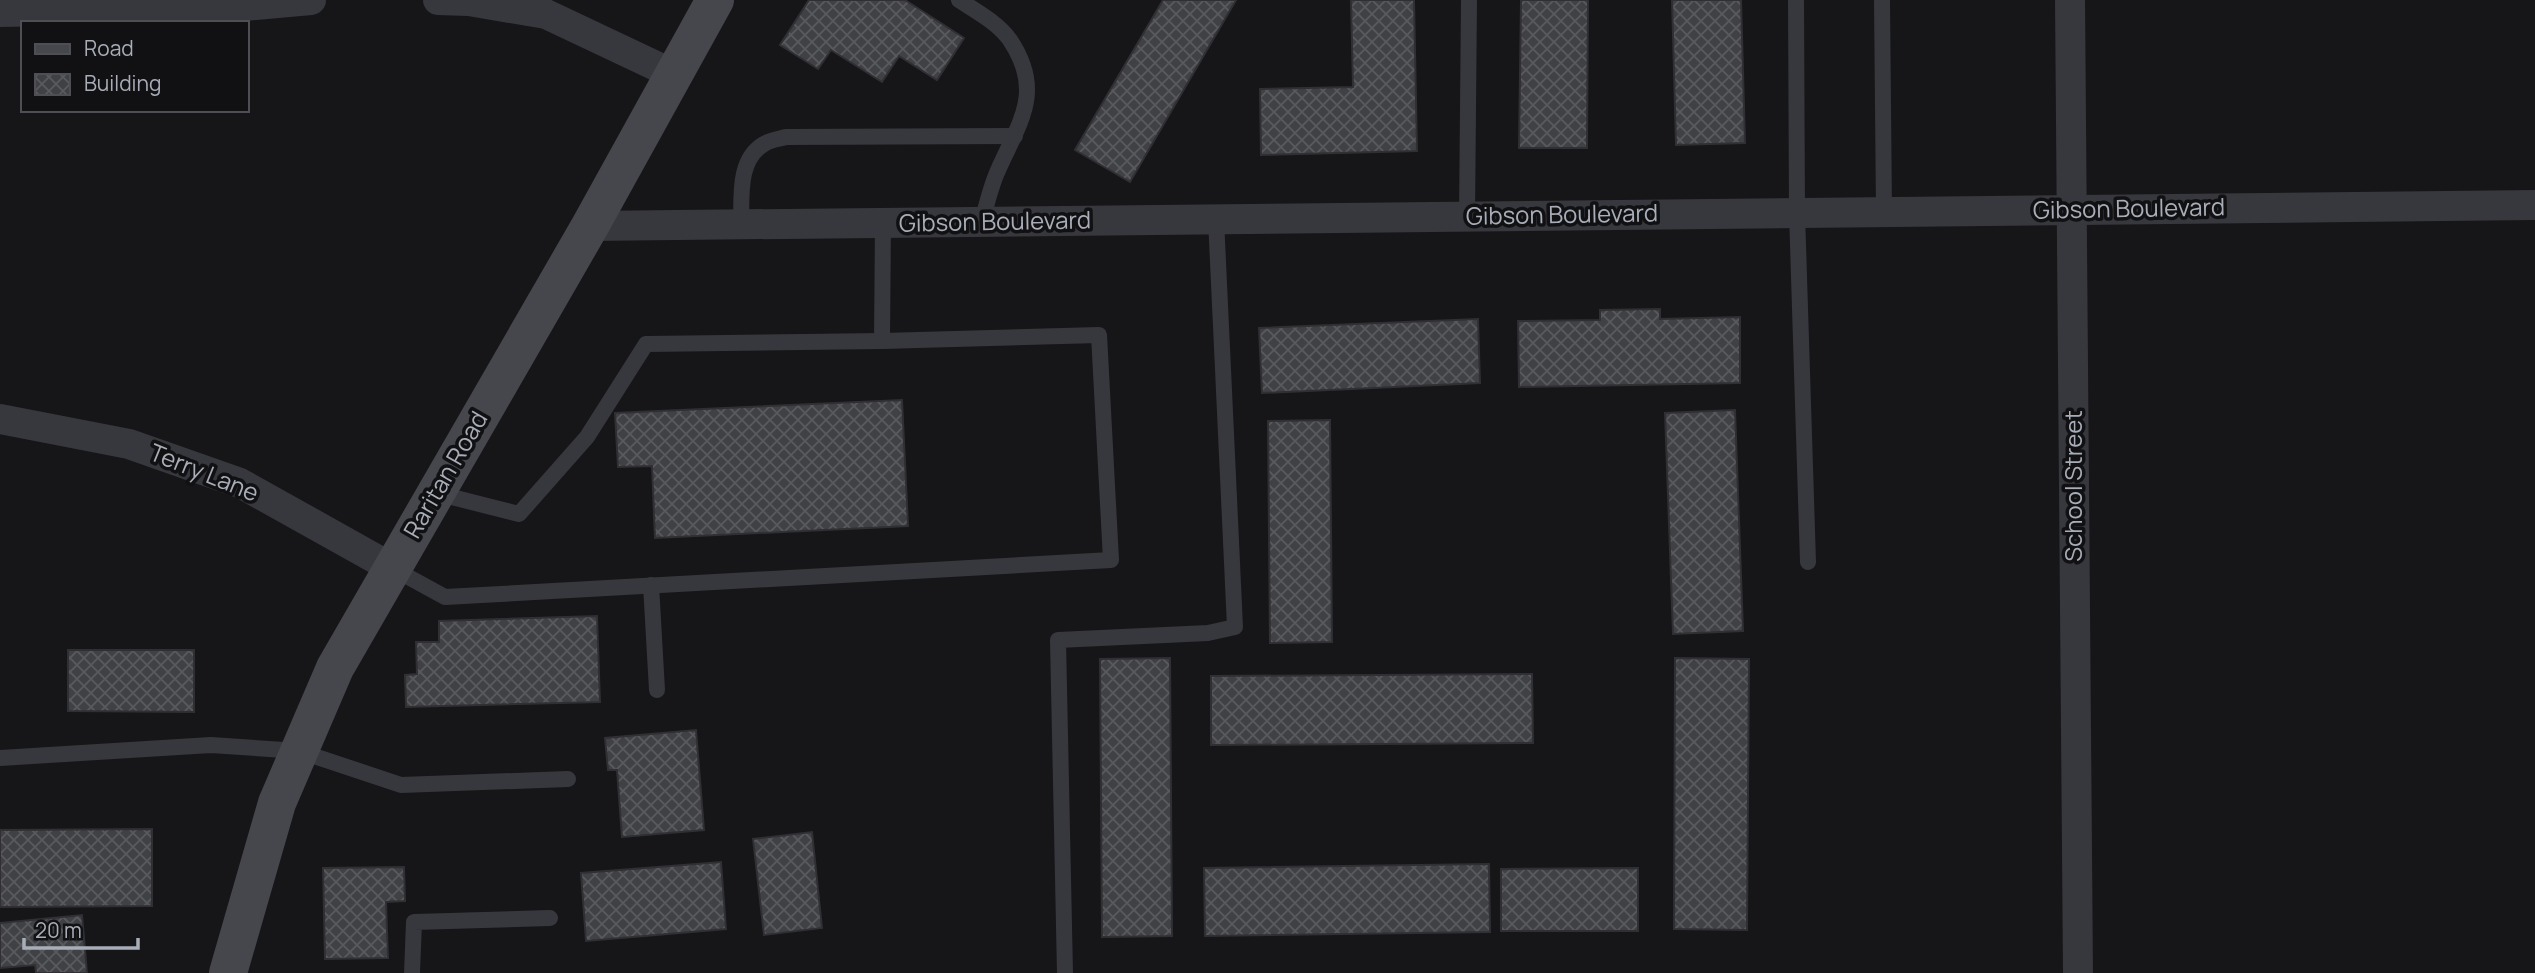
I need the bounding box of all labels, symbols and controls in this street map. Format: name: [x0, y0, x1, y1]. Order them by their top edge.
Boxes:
legend: [21, 21, 248, 112]
text: Road: [84, 34, 134, 62]
text: Building: [84, 69, 161, 97]
street label: Gibson Boulevard: [2033, 189, 2225, 226]
street label: Gibson Boulevard: [1466, 195, 1658, 232]
street label: Gibson Boulevard: [899, 202, 1091, 239]
street label: Raritan Road: [395, 405, 494, 544]
street label: School Street: [2056, 410, 2089, 562]
street label: Terry Lane: [145, 435, 264, 508]
scale bar: [24, 906, 138, 950]
text: 20 m: [35, 916, 82, 944]

